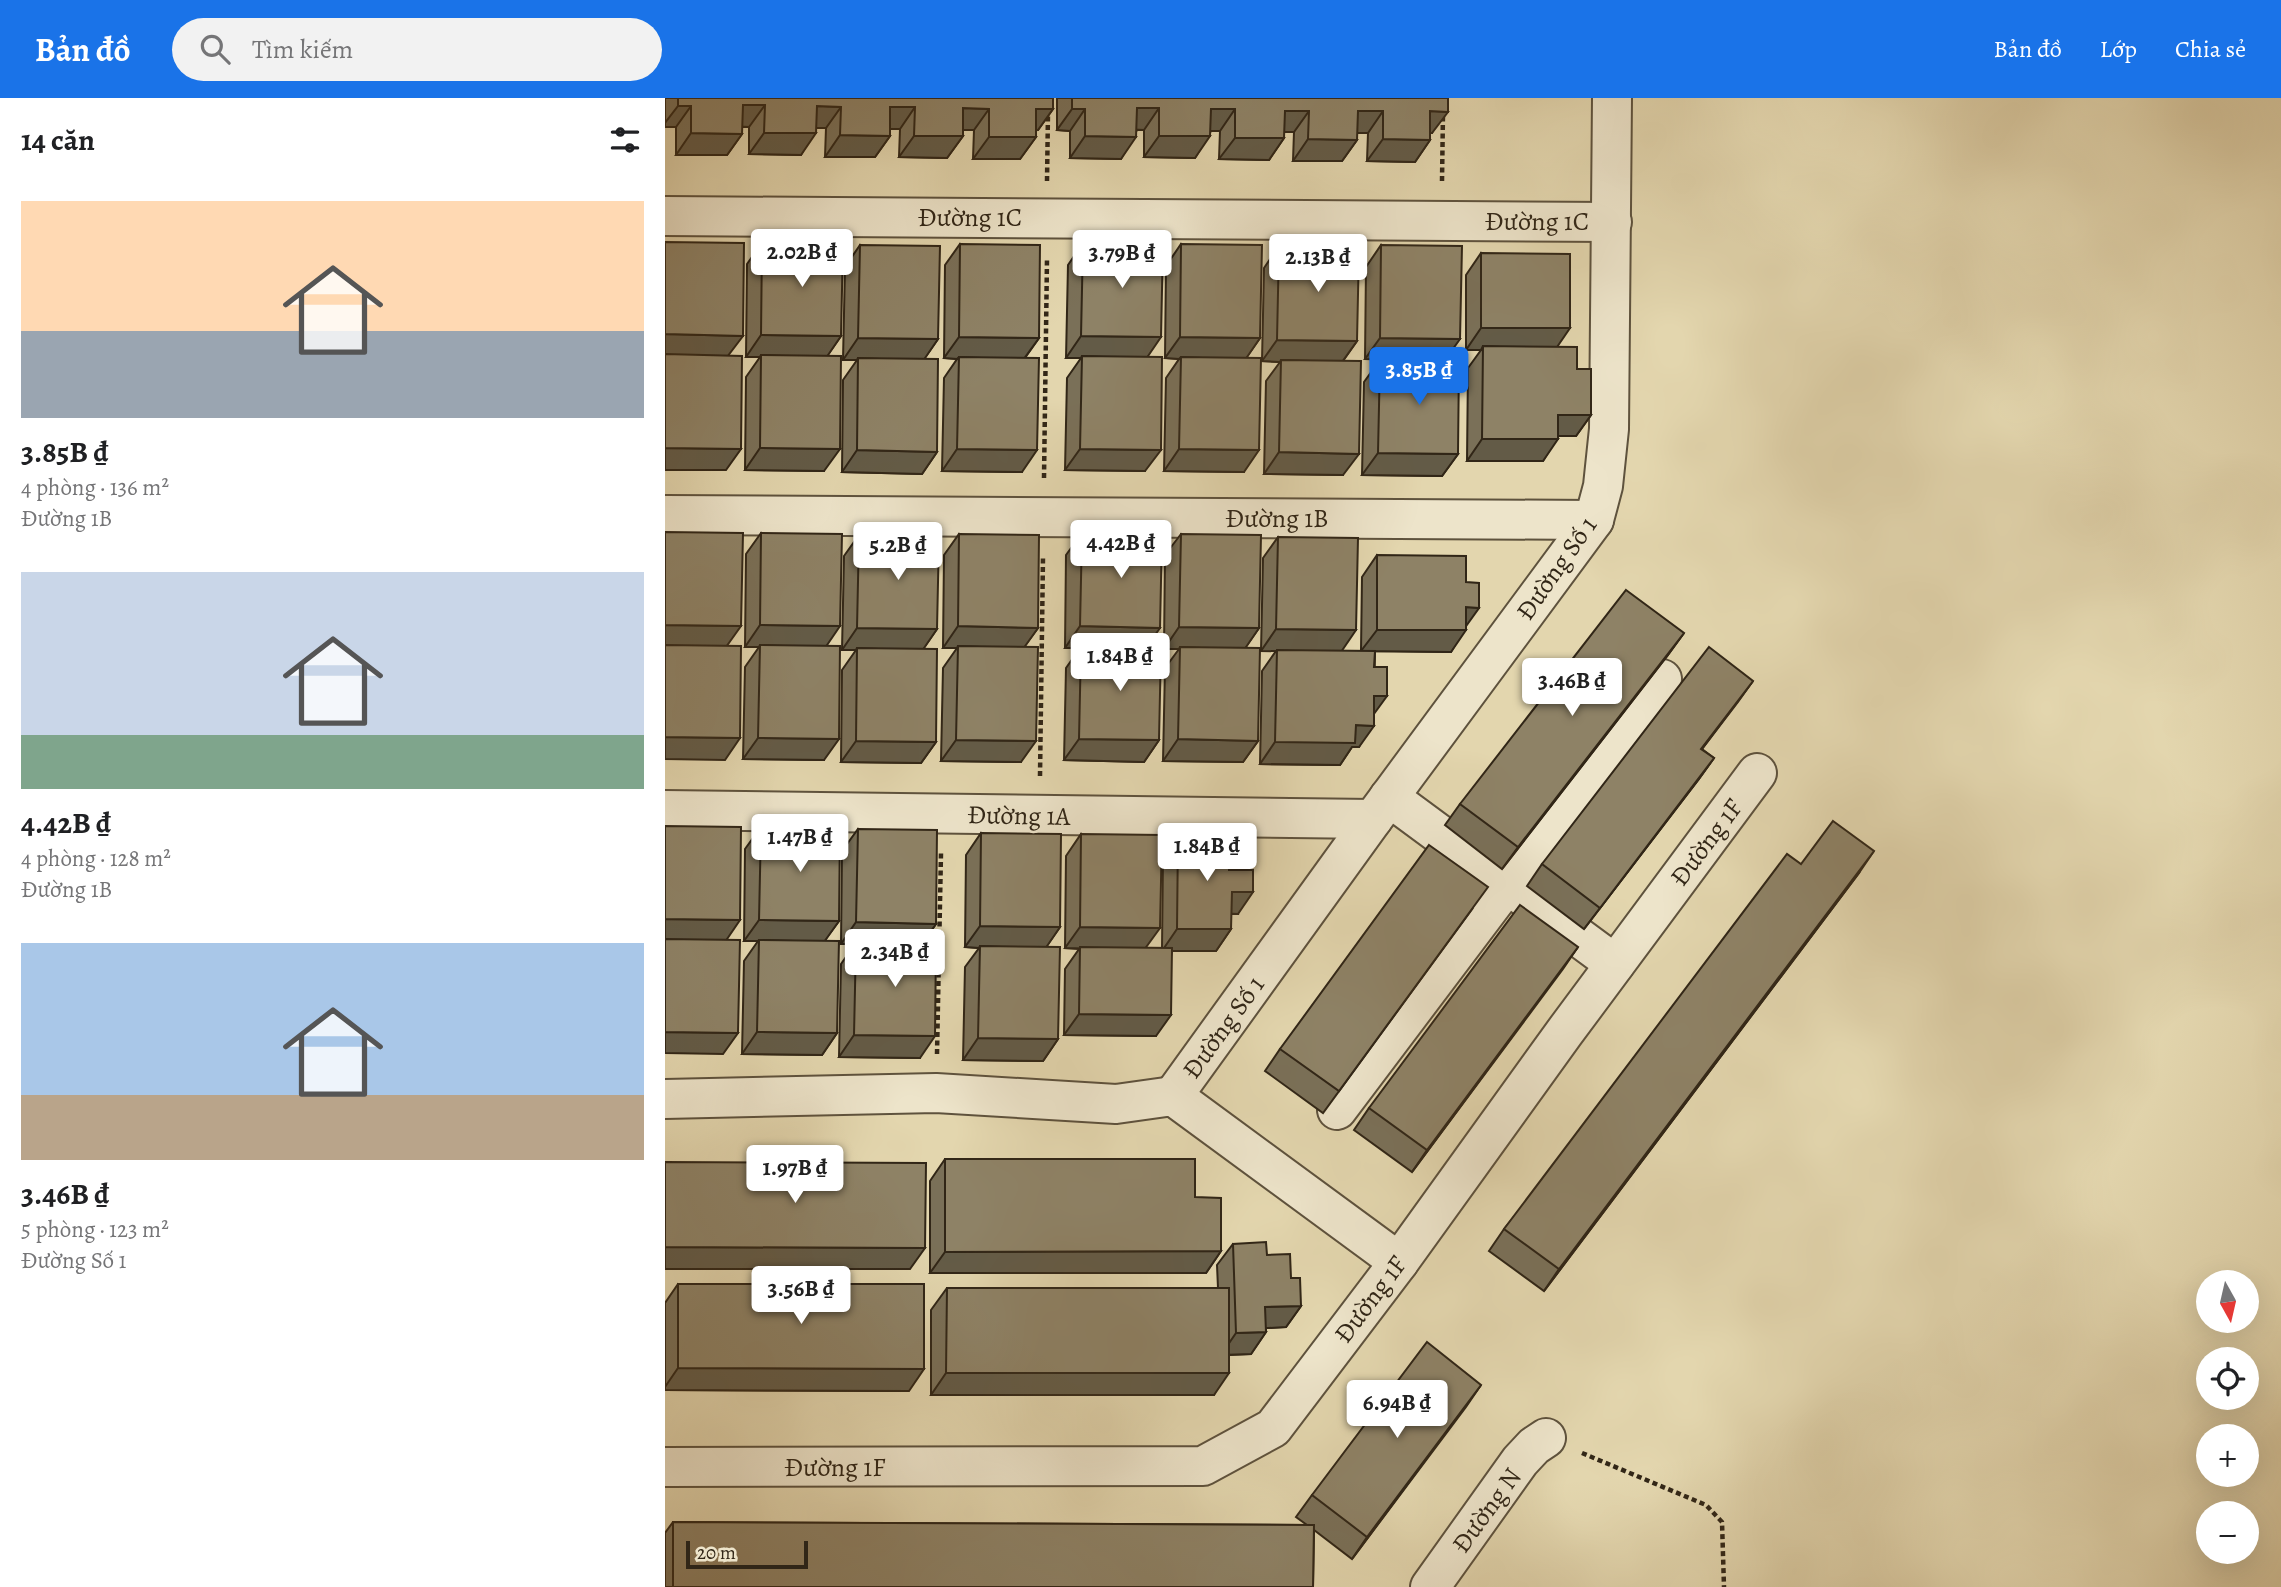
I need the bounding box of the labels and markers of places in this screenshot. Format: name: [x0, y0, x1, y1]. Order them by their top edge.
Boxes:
pin: 2.02B ₫: [737, 230, 867, 289]
pin: 3.79B ₫: [1057, 230, 1187, 290]
pin: 2.13B ₫: [1253, 234, 1383, 294]
pin: 3.85B ₫: [1354, 348, 1484, 407]
pin: 4.42B ₫: [1056, 520, 1186, 580]
pin: 5.2B ₫: [841, 522, 955, 582]
pin: 1.84B ₫: [1055, 634, 1185, 693]
pin: 3.46B ₫: [1507, 658, 1637, 718]
pin: 1.47B ₫: [735, 814, 865, 874]
pin: 1.84B ₫: [1142, 824, 1272, 883]
pin: 2.34B ₫: [830, 930, 960, 989]
pin: 1.97B ₫: [730, 1146, 860, 1205]
pin: 3.56B ₫: [736, 1266, 866, 1326]
pin: 6.94B ₫: [1332, 1380, 1462, 1440]

